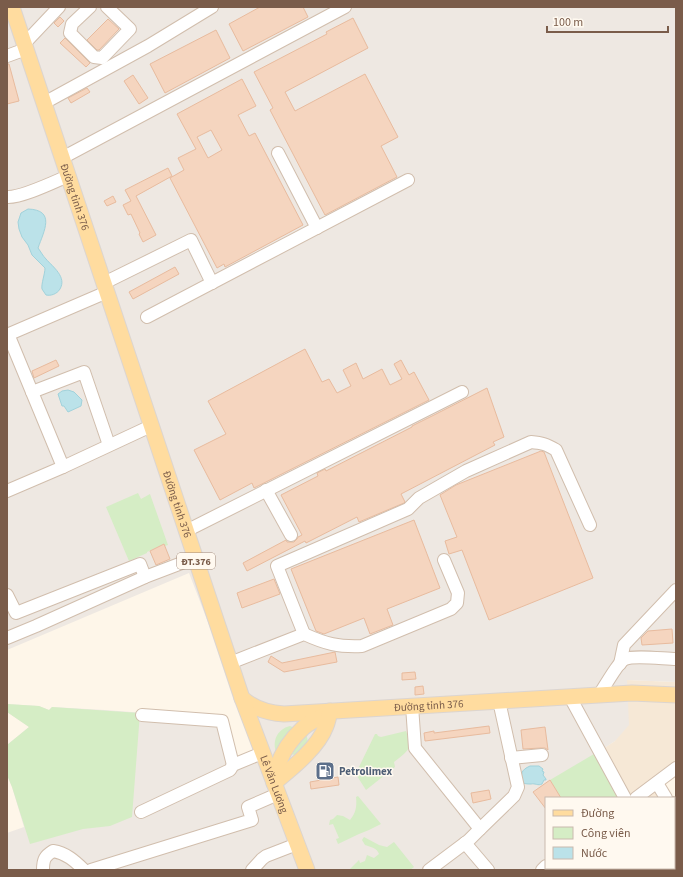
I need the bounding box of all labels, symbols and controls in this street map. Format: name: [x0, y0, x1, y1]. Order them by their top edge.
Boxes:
scale bar: [547, 8, 668, 34]
text: 100 m: [553, 14, 583, 31]
street label: Đường tỉnh 376: [57, 161, 93, 233]
street label: Đường tỉnh 376: [159, 469, 195, 540]
road number: ĐT.376: [177, 553, 215, 569]
street label: Đường tỉnh 376: [393, 696, 464, 715]
street label: Lê Văn Lương: [256, 753, 292, 816]
fuel station icon: Petrolimex: [314, 760, 336, 782]
place label: Petrolimex: [339, 764, 393, 779]
legend: [545, 797, 675, 869]
text: Đường: [581, 805, 614, 822]
text: Công viên: [581, 825, 630, 842]
text: Nước: [581, 845, 608, 862]

